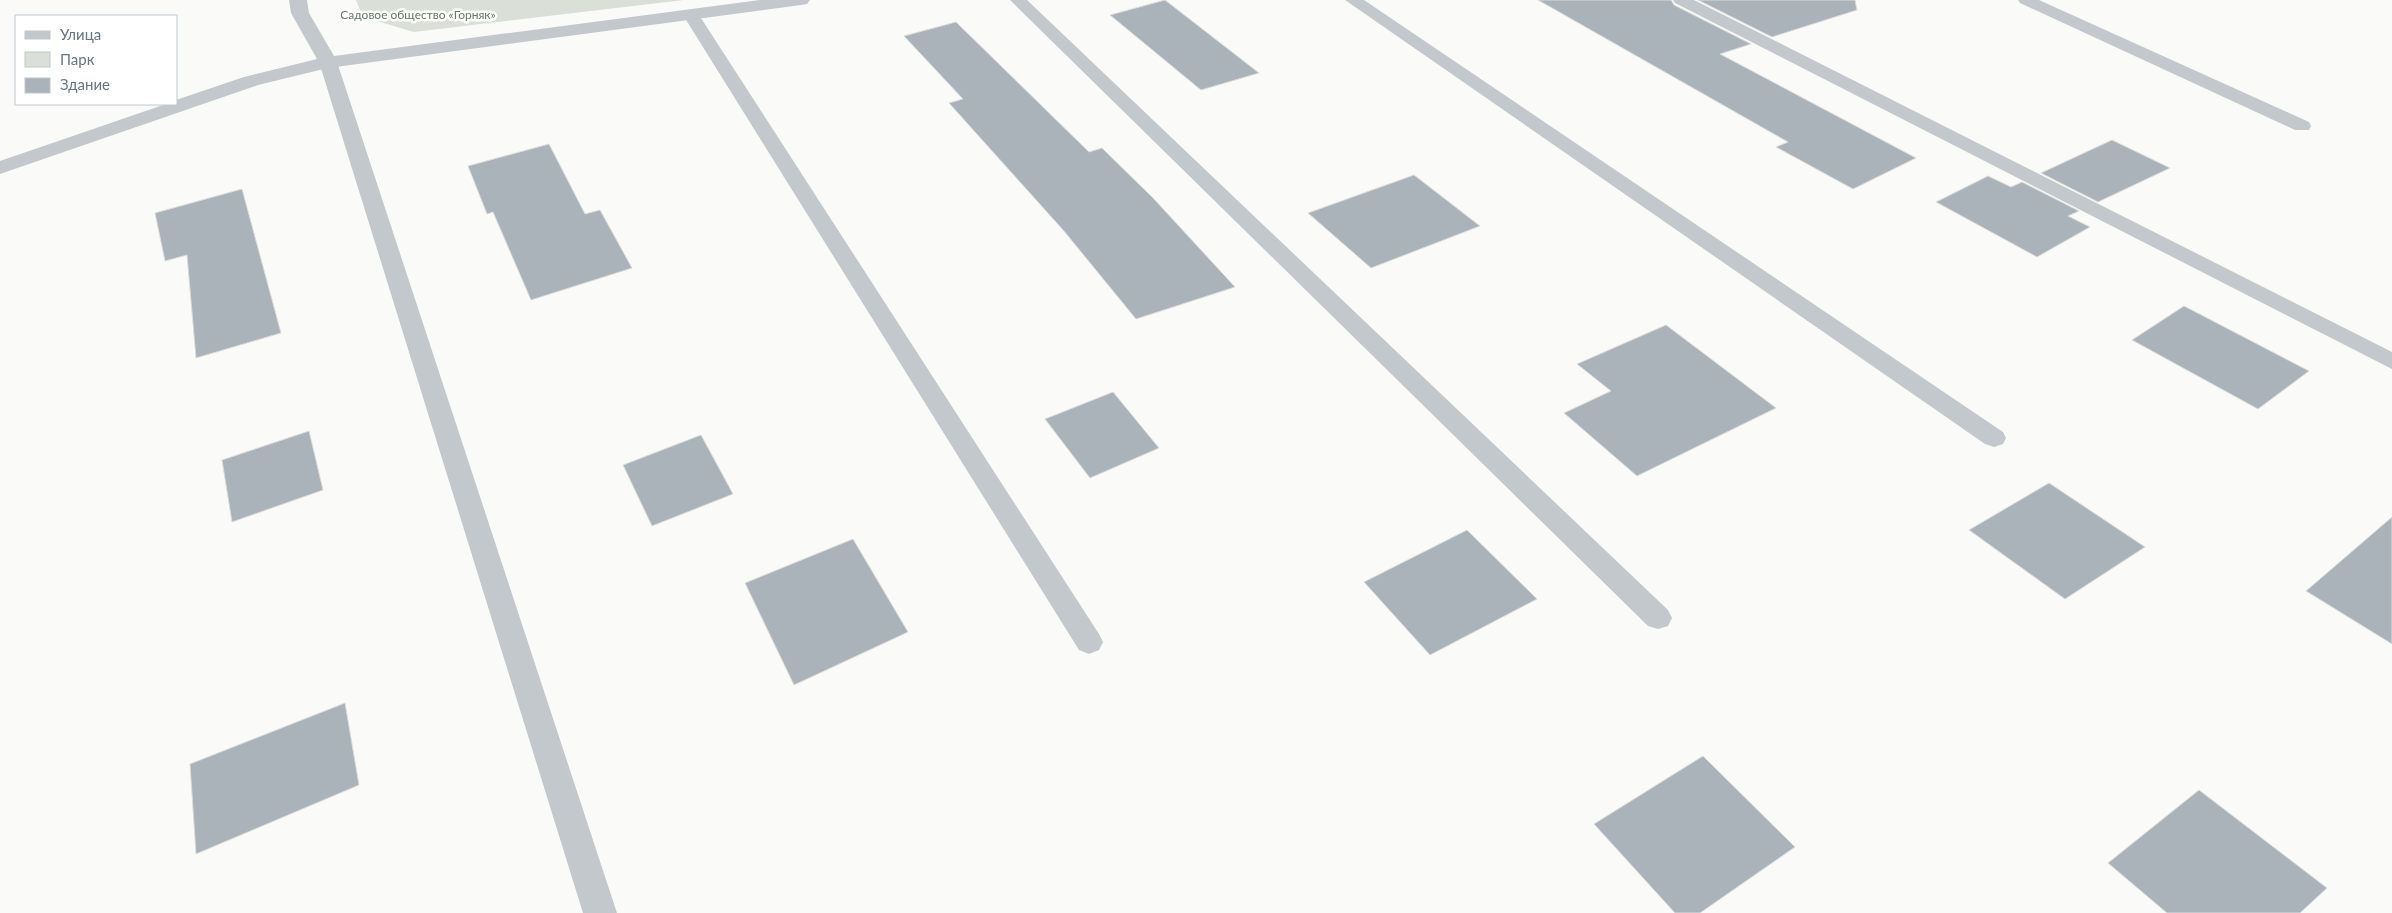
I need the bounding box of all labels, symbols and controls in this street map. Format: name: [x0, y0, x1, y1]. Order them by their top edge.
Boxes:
park label: Садовое общество «Горняк»: [340, 7, 496, 22]
legend: [15, 15, 178, 105]
text: Улица: [60, 25, 101, 43]
text: Парк: [60, 50, 95, 68]
text: Здание: [60, 75, 110, 93]

